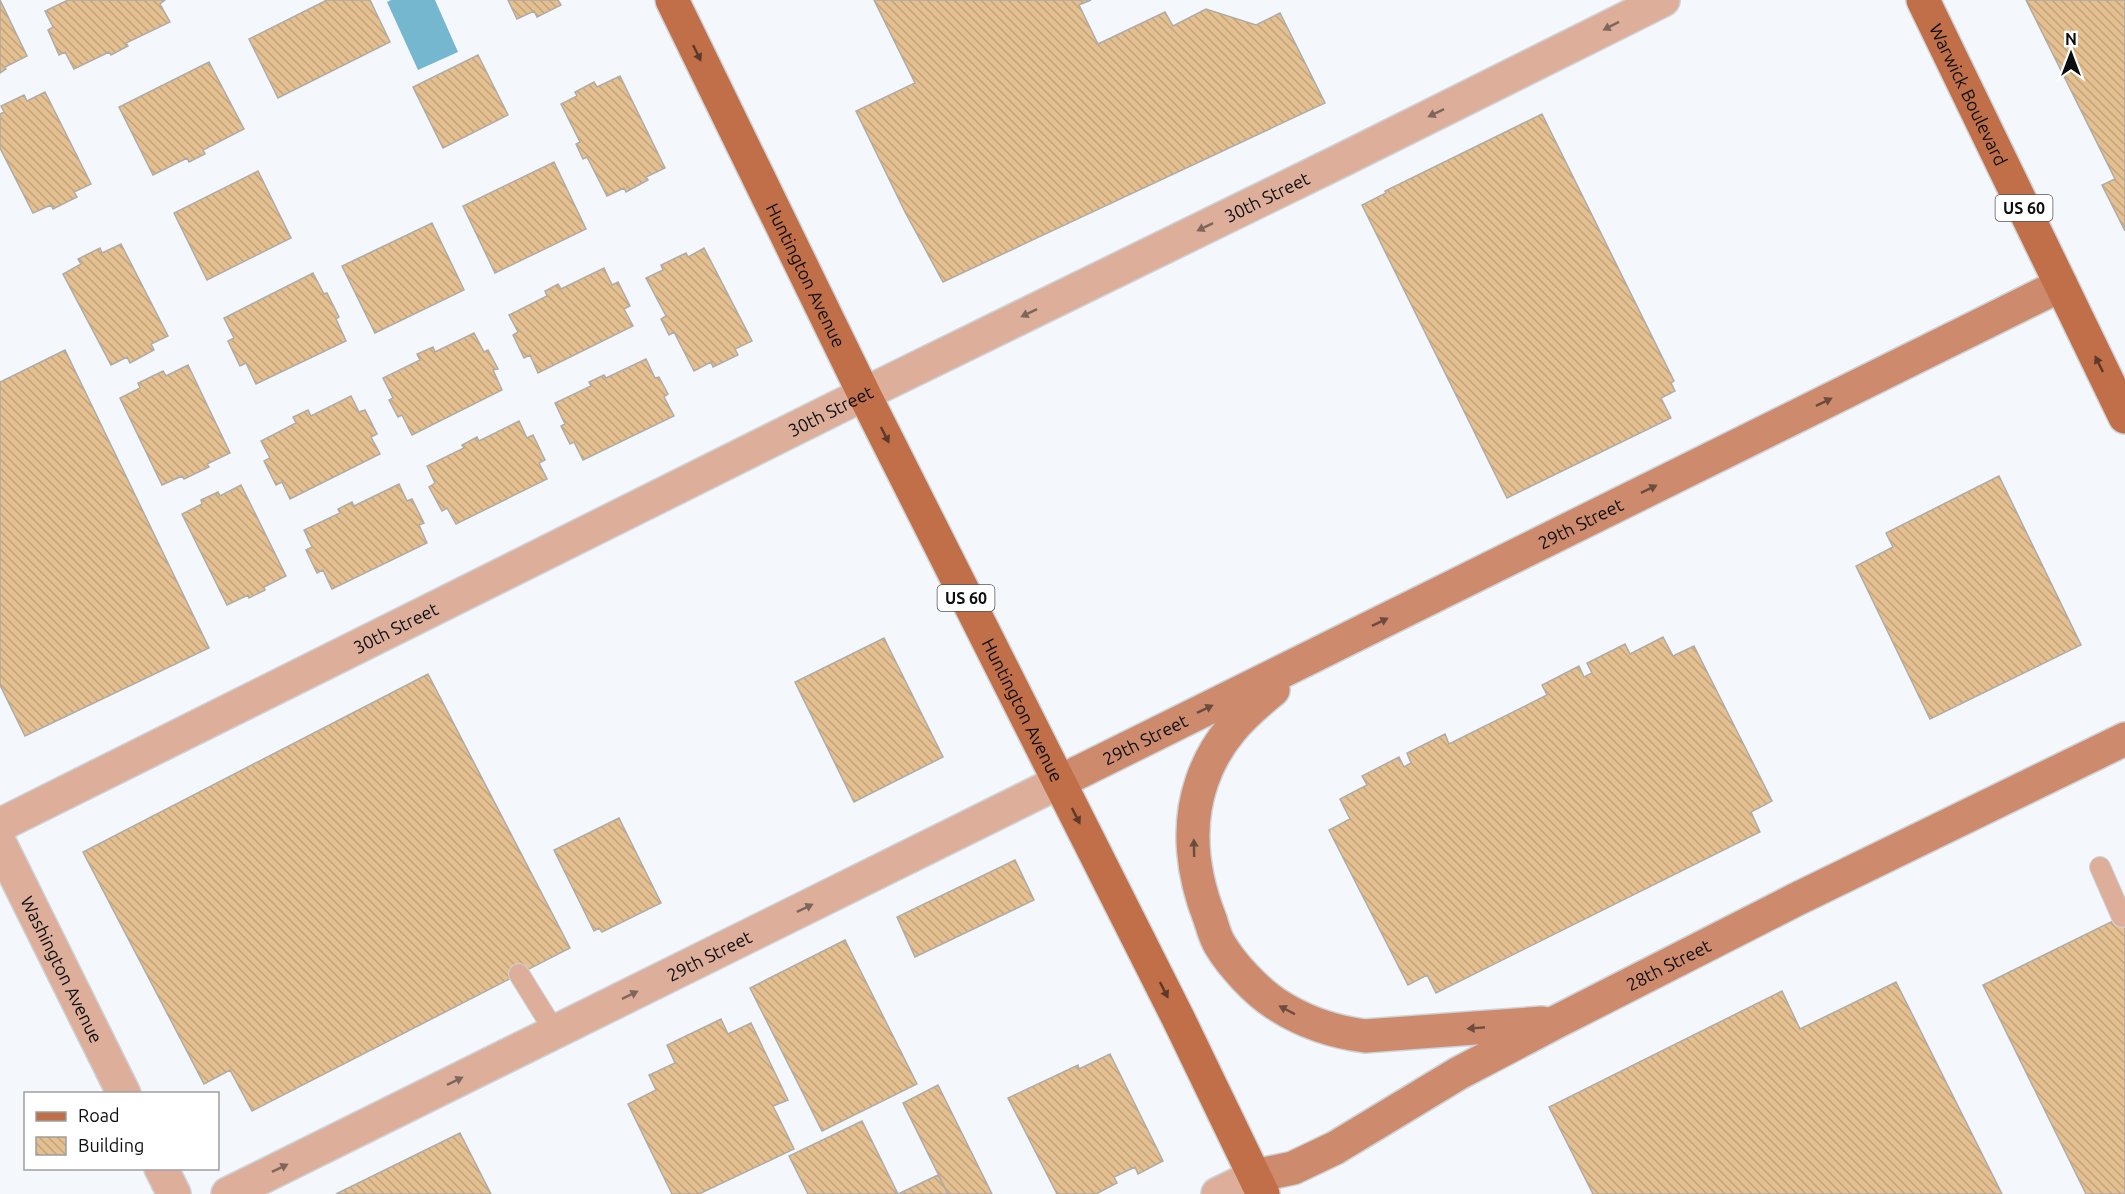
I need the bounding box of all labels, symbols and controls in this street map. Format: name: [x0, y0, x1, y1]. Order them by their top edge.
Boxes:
street label: Warwick Boulevard: [1926, 20, 2012, 169]
one-way arrow: [1602, 21, 1619, 31]
north arrow: [2041, 24, 2101, 84]
text: N: [2065, 30, 2077, 48]
one-way arrow: [693, 44, 702, 61]
one-way arrow: [1428, 109, 1445, 118]
street label: 30th Street: [1221, 168, 1313, 226]
road number: US 60: [1996, 195, 2052, 221]
street label: Huntington Avenue: [762, 200, 850, 350]
one-way arrow: [1196, 223, 1213, 232]
one-way arrow: [1021, 308, 1038, 317]
one-way arrow: [2095, 355, 2104, 372]
street label: 30th Street: [785, 381, 876, 440]
one-way arrow: [1815, 398, 1832, 407]
one-way arrow: [880, 427, 889, 444]
one-way arrow: [1640, 484, 1657, 494]
street label: 29th Street: [1535, 494, 1626, 553]
road number: US 60: [938, 585, 994, 611]
street label: 30th Street: [350, 598, 441, 657]
one-way arrow: [1372, 618, 1389, 627]
street label: Huntington Avenue: [979, 635, 1067, 785]
one-way arrow: [1197, 704, 1214, 714]
street label: 29th Street: [1099, 710, 1191, 769]
one-way arrow: [1071, 807, 1081, 824]
one-way arrow: [1189, 839, 1199, 858]
street label: Washington Avenue: [17, 893, 107, 1046]
one-way arrow: [796, 904, 813, 913]
street label: 29th Street: [663, 926, 755, 985]
street label: 28th Street: [1623, 935, 1714, 994]
one-way arrow: [1159, 981, 1169, 998]
one-way arrow: [622, 990, 639, 1000]
one-way arrow: [1278, 1005, 1295, 1015]
one-way arrow: [1467, 1023, 1486, 1033]
one-way arrow: [447, 1076, 464, 1086]
legend: [24, 1092, 219, 1170]
text: Road: [78, 1105, 120, 1125]
text: Building: [78, 1135, 144, 1155]
one-way arrow: [272, 1163, 289, 1173]

